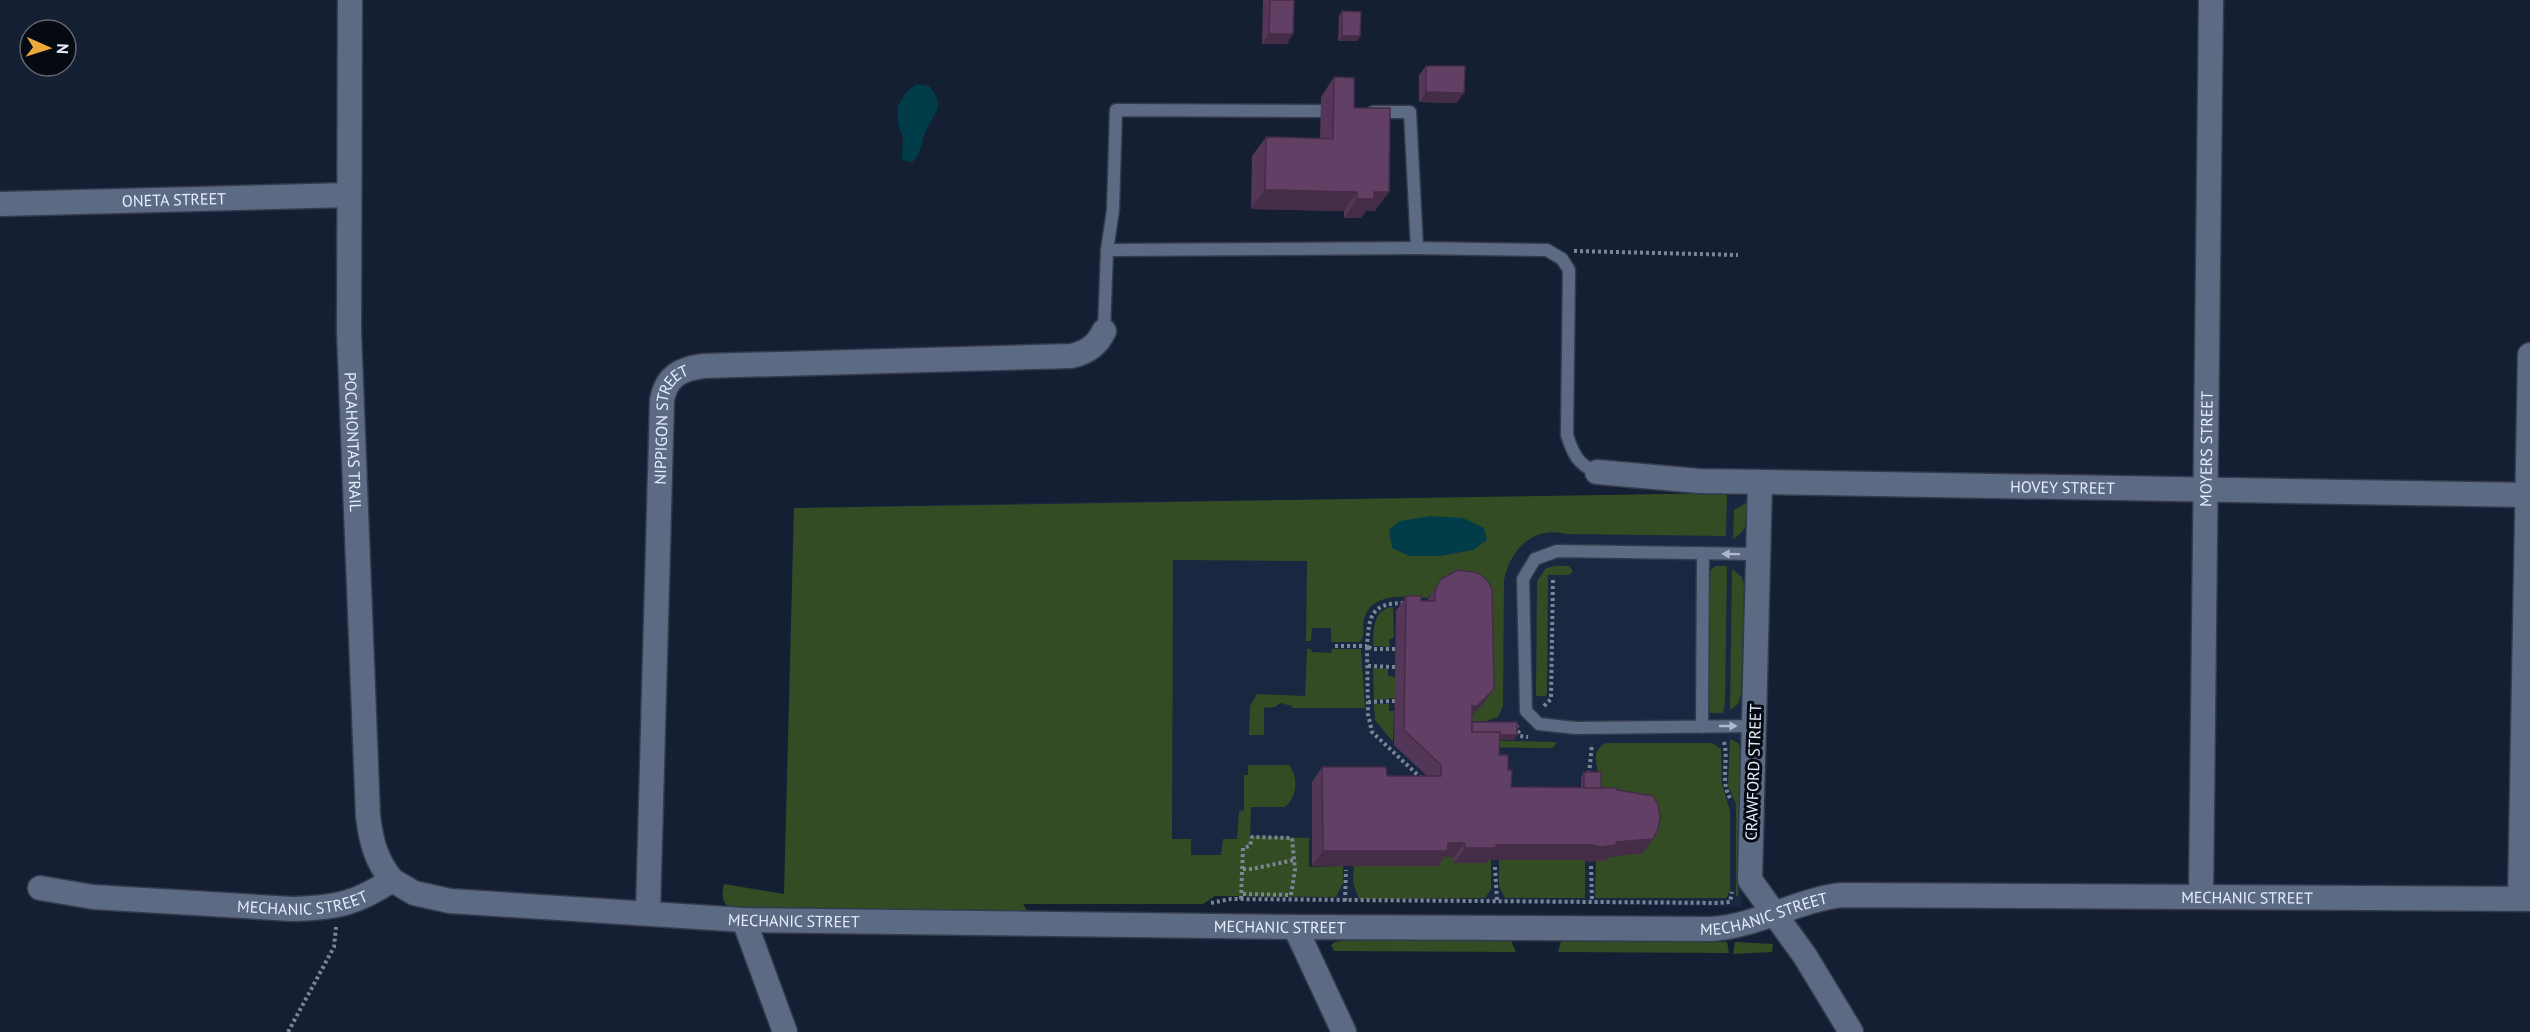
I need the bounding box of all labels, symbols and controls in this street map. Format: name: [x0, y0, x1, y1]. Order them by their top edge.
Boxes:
north arrow: [18, 18, 78, 78]
text: N: [53, 43, 73, 55]
street label: ONETA STREET: [122, 188, 226, 211]
street label: NIPPIGON STREET: [650, 360, 691, 485]
street label: POCAHONTAS TRAIL: [341, 372, 366, 512]
street label: MOYERS STREET: [2195, 391, 2217, 507]
street label: HOVEY STREET: [2010, 476, 2115, 498]
one-way arrow: [1721, 549, 1740, 559]
street label: CRAWFORD STREET: [1741, 703, 1765, 841]
one-way arrow: [1718, 721, 1737, 731]
street label: MECHANIC STREET: [237, 886, 371, 919]
street label: MECHANIC STREET: [2181, 887, 2313, 908]
street label: MECHANIC STREET: [1700, 888, 1829, 939]
street label: MECHANIC STREET: [727, 909, 860, 931]
street label: MECHANIC STREET: [1214, 916, 1346, 937]

